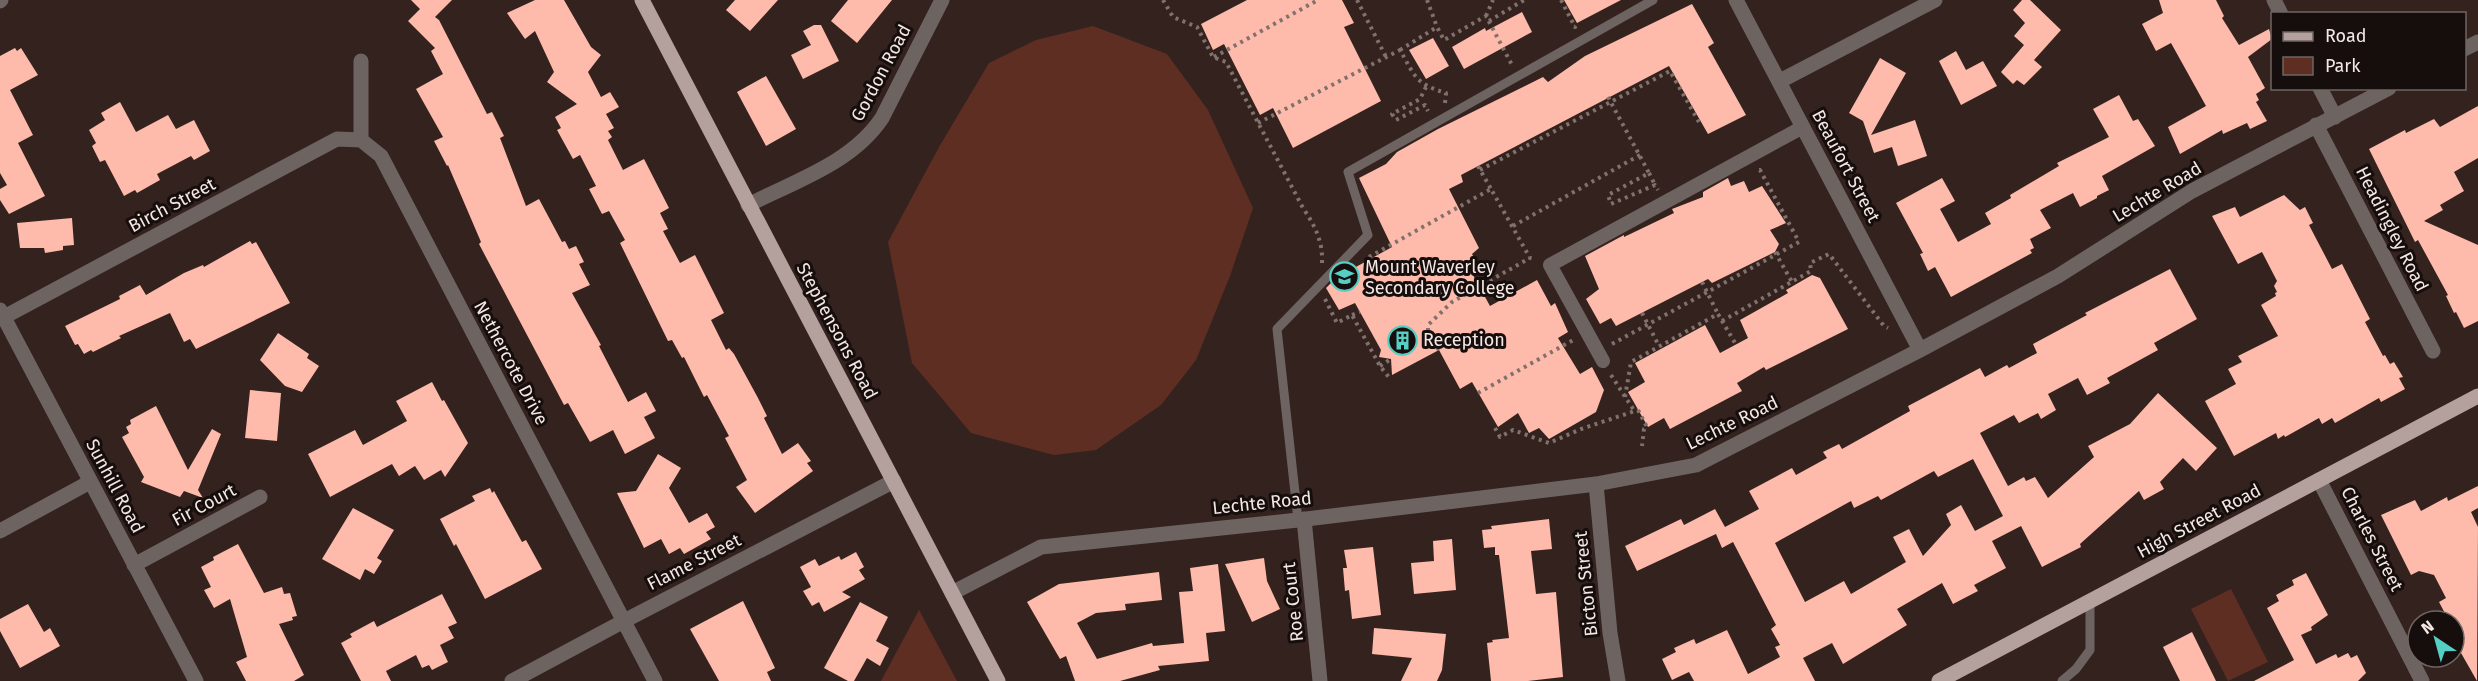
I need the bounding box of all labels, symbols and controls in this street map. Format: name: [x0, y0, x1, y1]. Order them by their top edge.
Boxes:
legend: [2271, 12, 2466, 90]
street label: Gordon Road: [846, 21, 916, 125]
text: Road: [2325, 25, 2367, 47]
text: Park: [2325, 55, 2361, 77]
street label: Beaufort Street: [1807, 106, 1885, 226]
street label: Lechte Road: [2109, 157, 2205, 227]
street label: Headingley Road: [2351, 163, 2433, 295]
street label: Birch Street: [125, 173, 220, 237]
place label: Mount Waverley Secondary College: [1365, 256, 1514, 299]
street label: Stephensons Road: [792, 259, 882, 403]
school or university icon: Mount Waverley Secondary College: [1328, 261, 1360, 293]
street label: Nethercote Drive: [469, 297, 553, 429]
building icon: Reception: [1386, 324, 1418, 356]
place label: Reception: [1423, 329, 1505, 351]
street label: Lechte Road: [1682, 391, 1782, 455]
street label: Sunhill Road: [81, 435, 149, 537]
street label: Fir Court: [168, 479, 240, 531]
street label: High Street Road: [2133, 479, 2265, 563]
street label: Charles Street: [2336, 483, 2408, 595]
street label: Lechte Road: [1211, 487, 1313, 519]
street label: Flame Street: [643, 529, 745, 595]
street label: Bicton Street: [1569, 530, 1602, 638]
street label: Roe Court: [1278, 561, 1308, 643]
north arrow: [2406, 609, 2466, 669]
text: N: [2418, 616, 2437, 638]

